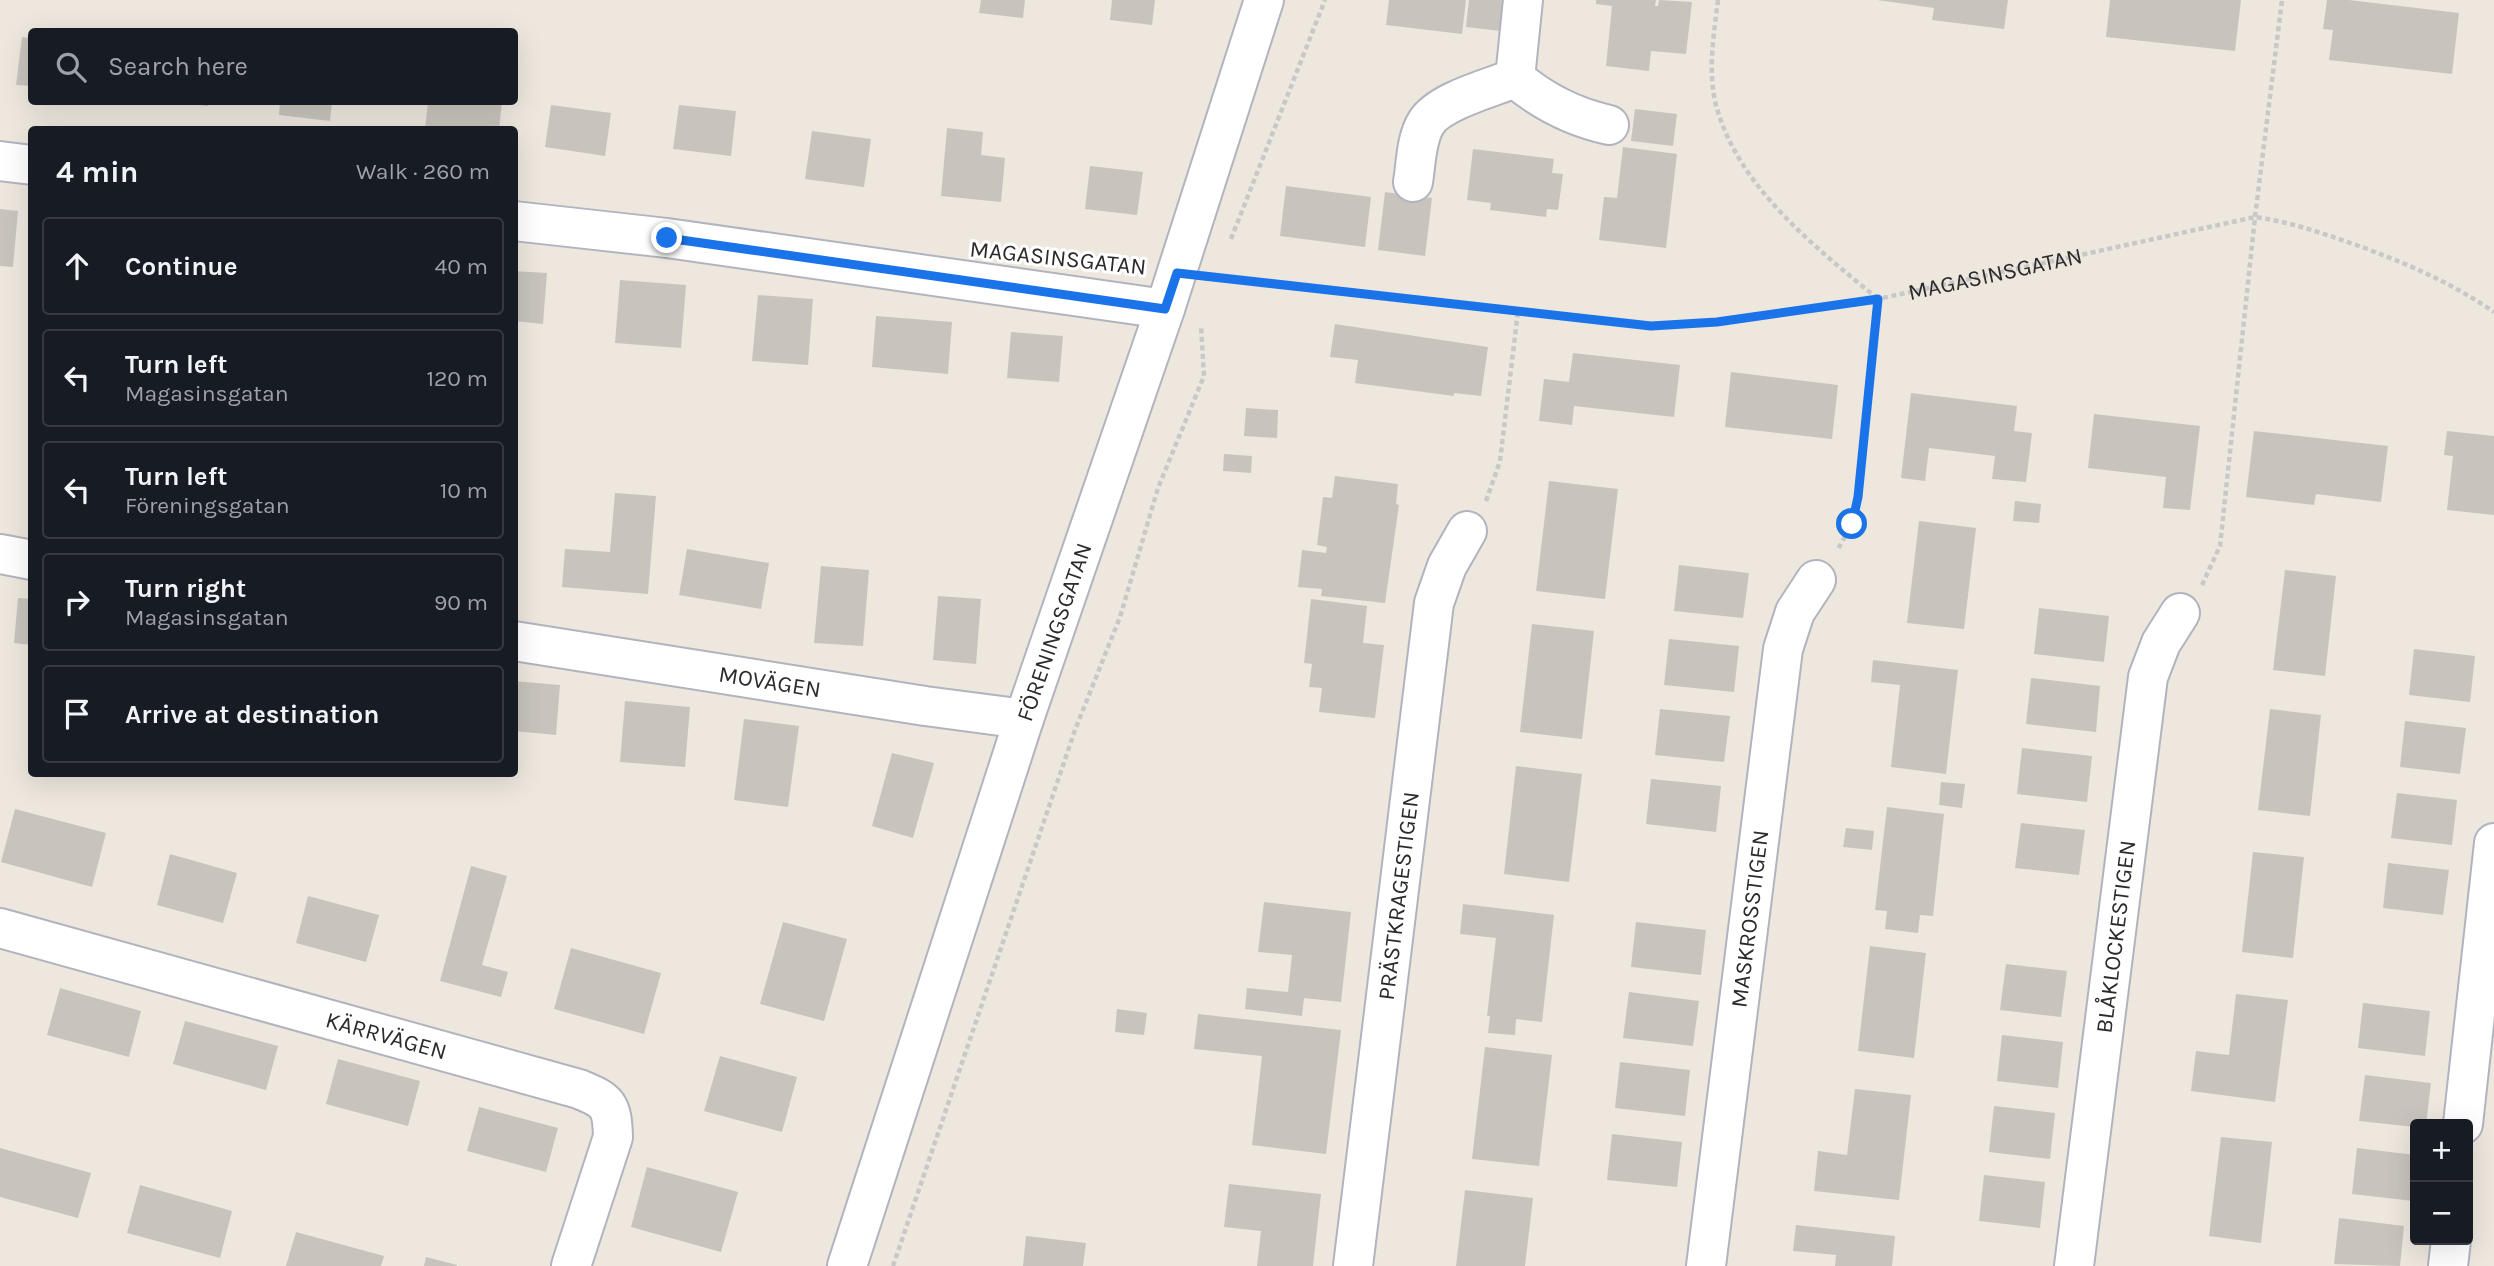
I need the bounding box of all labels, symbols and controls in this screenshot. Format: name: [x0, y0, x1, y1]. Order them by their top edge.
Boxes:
search box: [28, 28, 518, 105]
icon: search: [52, 48, 90, 86]
text: Search here: [108, 51, 248, 82]
text: 4 min: [56, 154, 138, 190]
text: Walk · 260 m: [356, 158, 490, 185]
route end: [651, 222, 682, 253]
street label: MAGASINSGATAN: [968, 235, 1148, 281]
street label: MAGASINSGATAN: [1905, 242, 2084, 306]
icon: ahead: [58, 247, 96, 285]
text: Continue: [125, 251, 237, 282]
text: 40 m: [435, 253, 488, 280]
text: Turn left: [125, 349, 227, 380]
icon: left: [58, 359, 96, 397]
text: 120 m: [426, 365, 488, 392]
text: Magasinsgatan: [125, 380, 289, 407]
text: Turn left: [125, 461, 227, 492]
icon: left: [58, 471, 96, 509]
text: 10 m: [440, 477, 488, 504]
text: Föreningsgatan: [125, 492, 290, 519]
route start: [1836, 508, 1867, 539]
street label: FÖRENINGSGATAN: [1011, 539, 1097, 725]
text: Turn right: [125, 573, 246, 604]
icon: right: [58, 583, 96, 621]
text: 90 m: [434, 589, 488, 616]
text: Magasinsgatan: [125, 604, 289, 631]
street label: MOVÄGEN: [717, 660, 823, 703]
icon: arrive: [58, 695, 96, 733]
text: Arrive at destination: [125, 699, 379, 730]
street label: PRÄSTKRAGESTIGEN: [1372, 790, 1424, 1002]
street label: MASKROSSTIGEN: [1725, 828, 1774, 1009]
street label: BLÅKLOCKESTIGEN: [2090, 839, 2141, 1035]
street label: KÄRRVÄGEN: [323, 1006, 450, 1065]
map controls: [2410, 1119, 2473, 1245]
button: +: [2410, 1119, 2473, 1182]
button: −: [2410, 1182, 2473, 1245]

